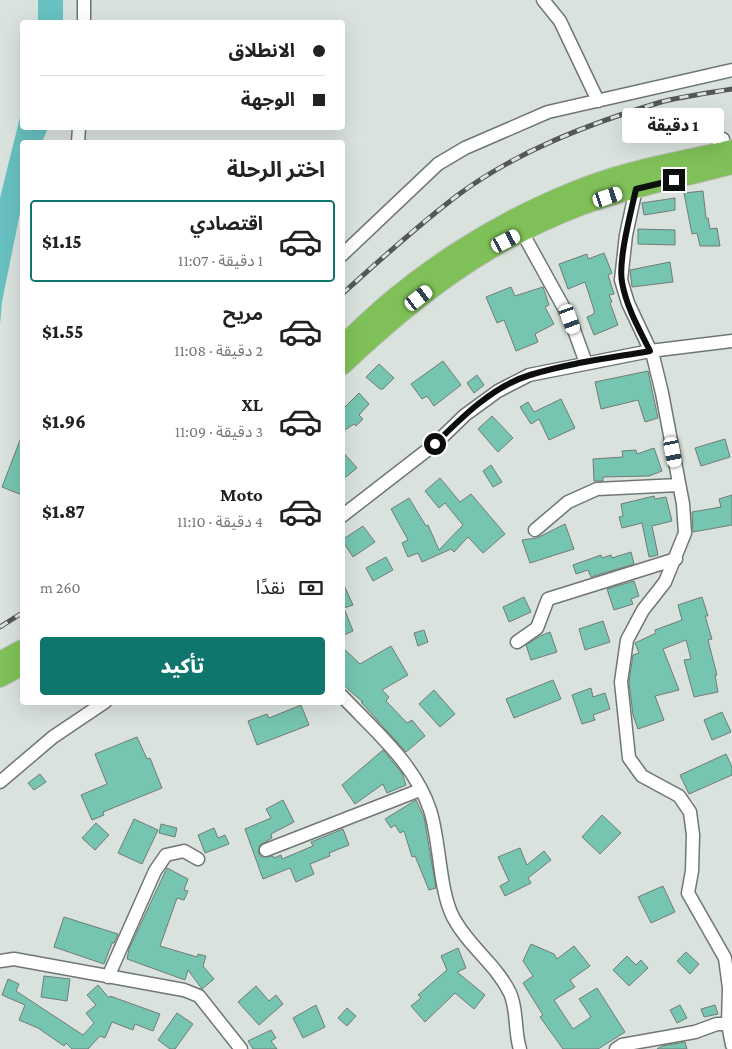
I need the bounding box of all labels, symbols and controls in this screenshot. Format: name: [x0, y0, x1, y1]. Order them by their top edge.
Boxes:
text: الانطلاق: [229, 40, 295, 61]
text: الوجهة: [241, 89, 295, 110]
callout: 1 دقيقة: [623, 108, 725, 142]
text: 1 دقيقة: [647, 117, 699, 134]
text: اختر الرحلة: [227, 157, 325, 182]
route end: [663, 169, 685, 191]
car: [591, 185, 624, 209]
text: اقتصادي: [190, 213, 263, 234]
icon: car: [278, 219, 323, 264]
car: [489, 228, 522, 254]
text: $1.15: [42, 231, 82, 252]
text: 1 دقيقة · 11:07: [178, 252, 263, 269]
car: [402, 283, 435, 313]
car: [557, 302, 582, 336]
text: مريح: [223, 303, 263, 324]
icon: car: [278, 309, 323, 354]
text: $1.55: [42, 321, 84, 342]
text: 2 دقيقة · 11:08: [174, 342, 263, 359]
text: XL: [242, 394, 263, 415]
icon: car: [278, 399, 323, 444]
text: $1.96: [42, 411, 86, 432]
text: 3 دقيقة · 11:09: [175, 423, 263, 440]
route start: [424, 433, 446, 455]
car: [662, 436, 683, 468]
text: Moto: [220, 484, 263, 505]
icon: car: [278, 489, 323, 534]
text: $1.87: [42, 501, 85, 522]
text: 4 دقيقة · 11:10: [177, 513, 263, 530]
icon: cash: [297, 574, 325, 602]
text: نقدًا: [256, 577, 285, 598]
text: 260 m: [40, 579, 81, 596]
button: تأكيد: [40, 637, 325, 695]

